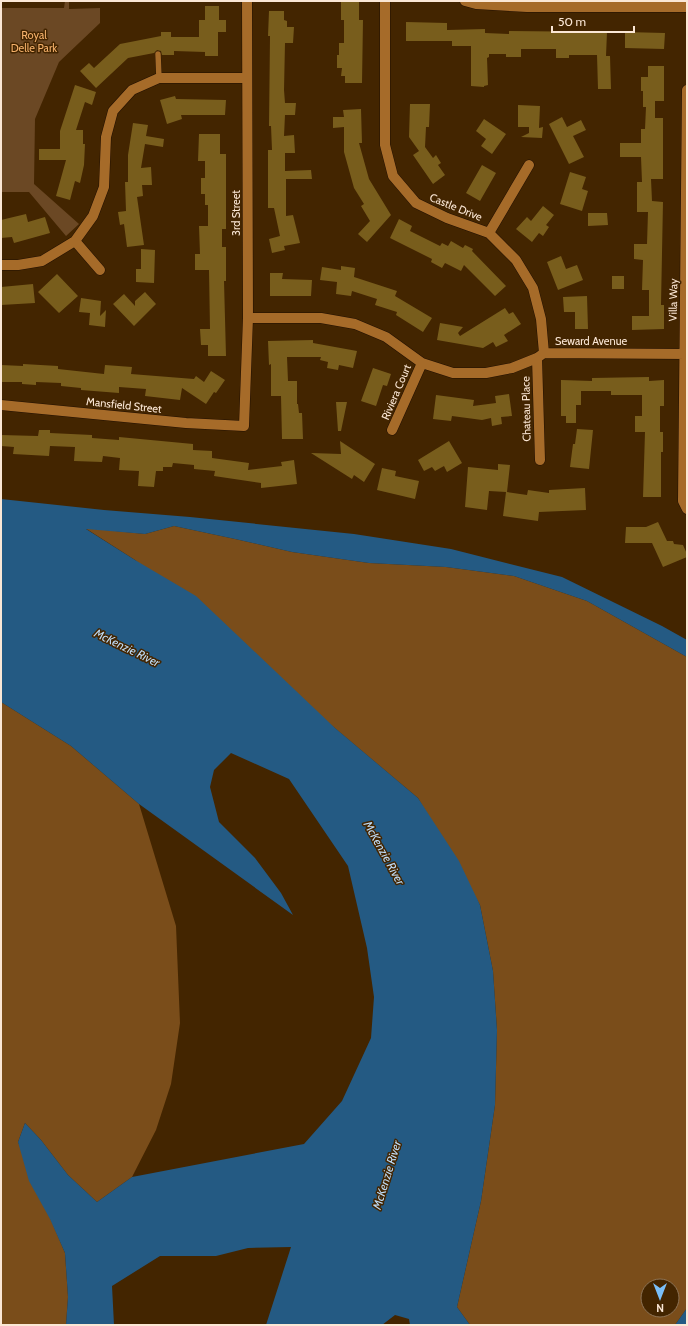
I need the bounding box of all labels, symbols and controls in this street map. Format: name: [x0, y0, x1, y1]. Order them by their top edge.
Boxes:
scale bar: [552, 8, 634, 34]
text: 50 m: [558, 14, 586, 29]
park label: Royal Delle Park: [11, 28, 57, 55]
street label: 3rd Street: [229, 190, 243, 236]
street label: Castle Drive: [428, 190, 485, 224]
street label: Villa Way: [666, 278, 680, 322]
street label: Seward Avenue: [555, 334, 627, 348]
street label: Riviera Court: [378, 362, 414, 422]
street label: Chateau Place: [518, 376, 534, 442]
street label: Mansfield Street: [86, 394, 163, 416]
water label: McKenzie River: [91, 625, 164, 670]
water label: McKenzie River: [360, 817, 409, 889]
water label: McKenzie River: [369, 1137, 404, 1212]
north arrow: [640, 1278, 680, 1318]
text: N: [656, 1301, 664, 1315]

